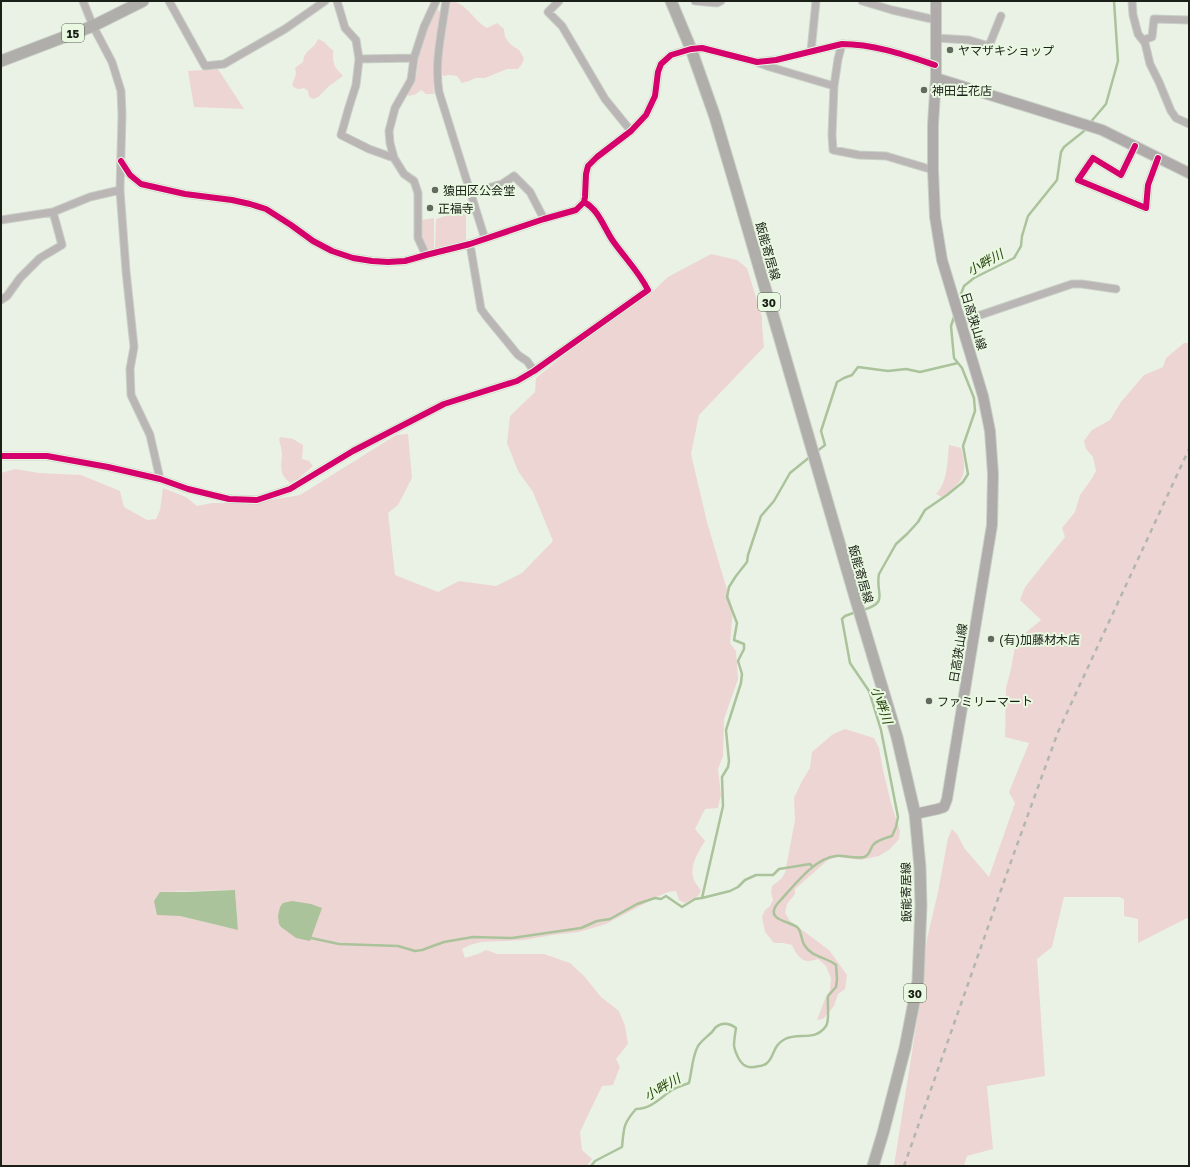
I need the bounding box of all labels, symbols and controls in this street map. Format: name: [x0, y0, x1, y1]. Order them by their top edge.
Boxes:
road number: 15: [62, 24, 84, 42]
place label: ヤマザキショップ: [958, 43, 1054, 58]
marker: ヤマザキショップ: [945, 45, 955, 55]
place label: 神田生花店: [932, 83, 992, 98]
marker: 神田生花店: [919, 85, 929, 95]
place label: 猿田区公会堂: [443, 183, 515, 198]
marker: 猿田区公会堂: [430, 185, 440, 195]
place label: 正福寺: [438, 201, 474, 216]
marker: 正福寺: [425, 203, 435, 213]
street label: 飯能寄居線: [753, 220, 783, 282]
water label: 小畔川: [964, 245, 1008, 278]
street label: 日高狭山線: [958, 290, 990, 352]
road number: 30: [758, 293, 780, 311]
street label: 飯能寄居線: [846, 543, 876, 605]
street label: 日高狭山線: [946, 622, 970, 684]
place label: (有)加藤材木店: [999, 632, 1080, 647]
marker: (有)加藤材木店: [986, 634, 996, 644]
water label: 小畔川: [868, 684, 897, 728]
place label: ファミリーマート: [937, 694, 1033, 709]
marker: ファミリーマート: [924, 696, 934, 706]
street label: 飯能寄居線: [898, 862, 914, 922]
road number: 30: [904, 984, 926, 1002]
water label: 小畔川: [641, 1069, 685, 1104]

